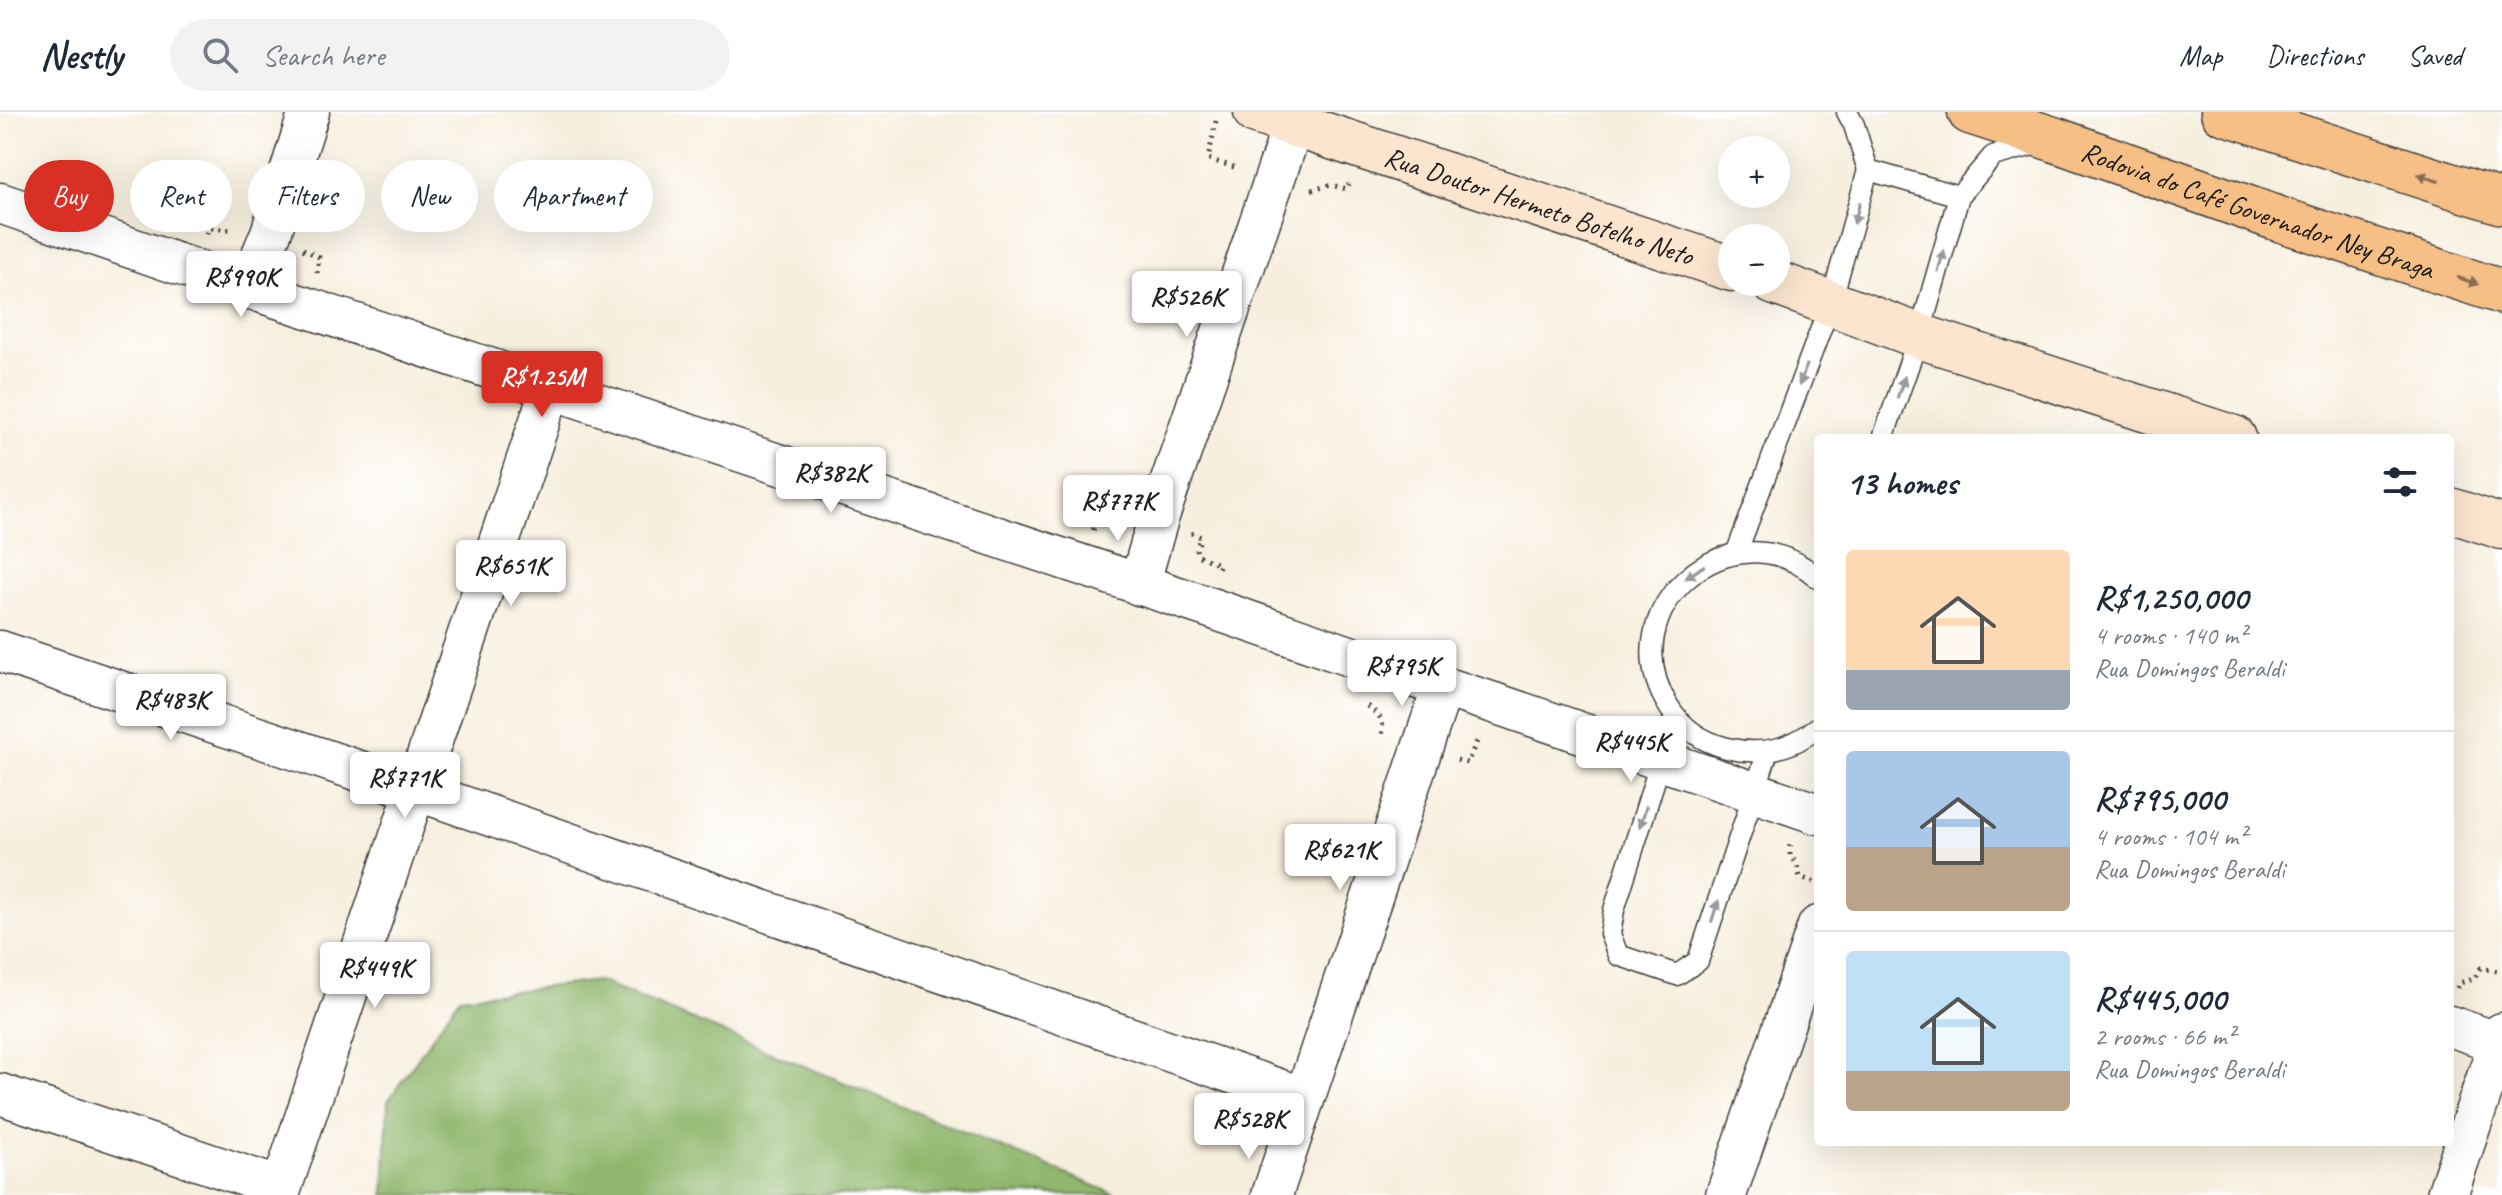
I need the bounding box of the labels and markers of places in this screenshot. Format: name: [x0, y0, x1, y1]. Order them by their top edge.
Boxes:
pin: R$990K: [176, 251, 306, 319]
pin: R$526K: [1122, 271, 1252, 339]
pin: R$1.25M: [468, 351, 616, 419]
pin: R$382K: [766, 447, 896, 515]
pin: R$777K: [1053, 475, 1183, 543]
pin: R$651K: [446, 540, 576, 608]
pin: R$795K: [1337, 640, 1467, 708]
pin: R$483K: [106, 674, 236, 742]
pin: R$445K: [1566, 716, 1696, 784]
pin: R$771K: [340, 752, 470, 820]
pin: R$621K: [1275, 824, 1405, 892]
pin: R$449K: [310, 942, 440, 1010]
pin: R$528K: [1184, 1093, 1314, 1161]

